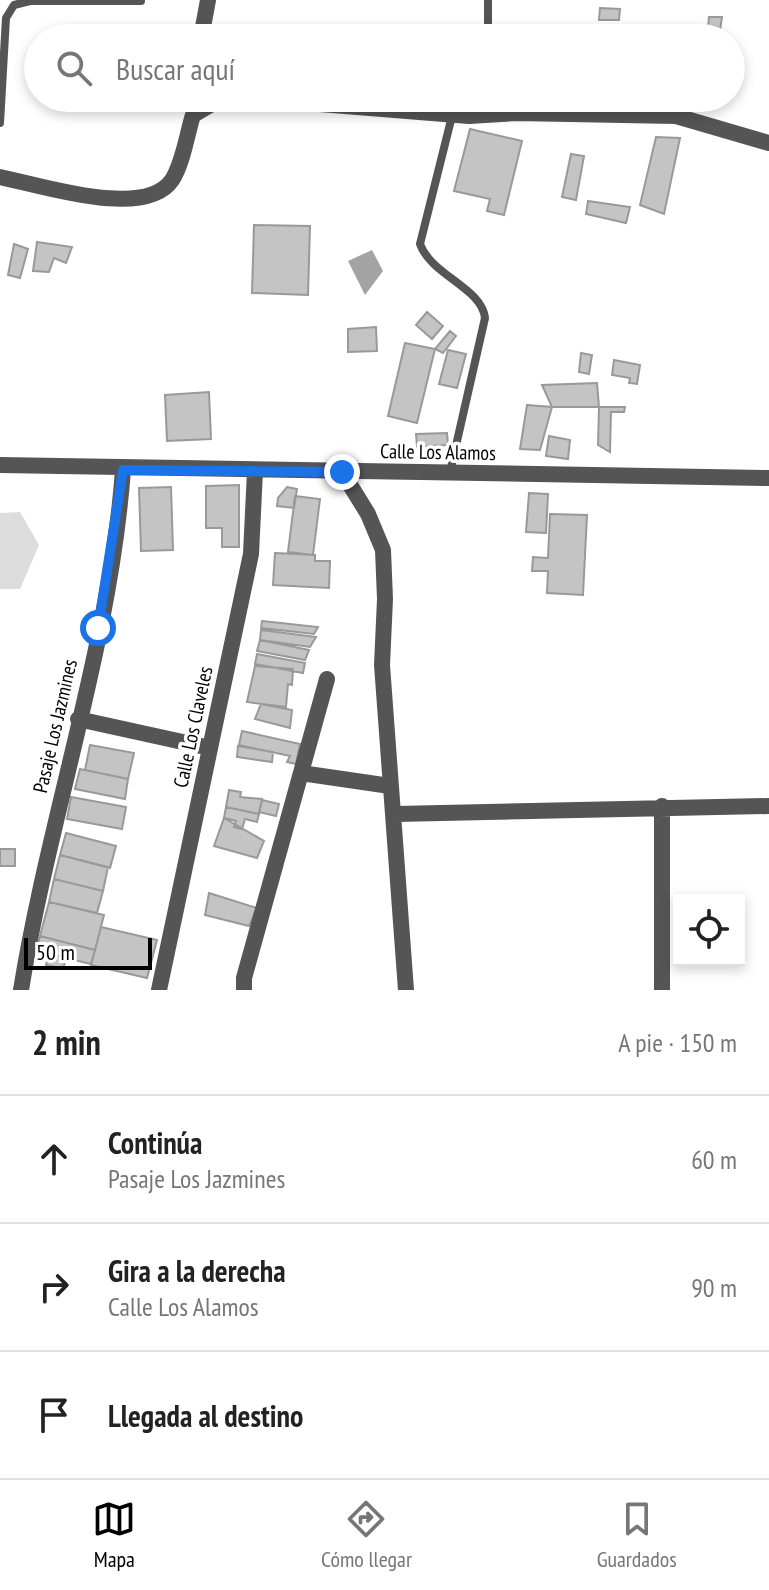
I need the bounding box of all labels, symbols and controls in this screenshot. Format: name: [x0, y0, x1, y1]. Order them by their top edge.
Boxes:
search box: [24, 24, 745, 112]
icon: search: [52, 46, 96, 90]
text: Buscar aquí: [116, 49, 235, 88]
street label: Calle Los Alamos: [380, 438, 496, 466]
route end: [324, 454, 360, 490]
route start: [80, 610, 116, 646]
street label: Pasaje Los Jazmines: [27, 656, 83, 795]
street label: Calle Los Claveles: [167, 664, 219, 790]
map controls: [673, 894, 745, 966]
button: locate: [673, 894, 745, 966]
scale bar: [24, 934, 152, 970]
text: 50 m: [36, 938, 75, 966]
text: 2 min: [32, 1020, 101, 1064]
text: A pie · 150 m: [618, 1026, 737, 1059]
text: Continúa: [108, 1123, 202, 1162]
icon: ahead: [32, 1137, 76, 1181]
text: 60 m: [691, 1143, 737, 1176]
text: Pasaje Los Jazmines: [108, 1162, 285, 1195]
text: Gira a la derecha: [108, 1251, 286, 1290]
icon: right: [32, 1265, 76, 1309]
text: 90 m: [691, 1271, 737, 1304]
text: Calle Los Alamos: [108, 1290, 259, 1323]
icon: arrive: [32, 1393, 76, 1437]
text: Llegada al destino: [108, 1396, 303, 1435]
tab: Mapa: [92, 1497, 136, 1573]
tab: Cómo llegar: [321, 1497, 412, 1573]
tab: Guardados: [597, 1497, 677, 1573]

